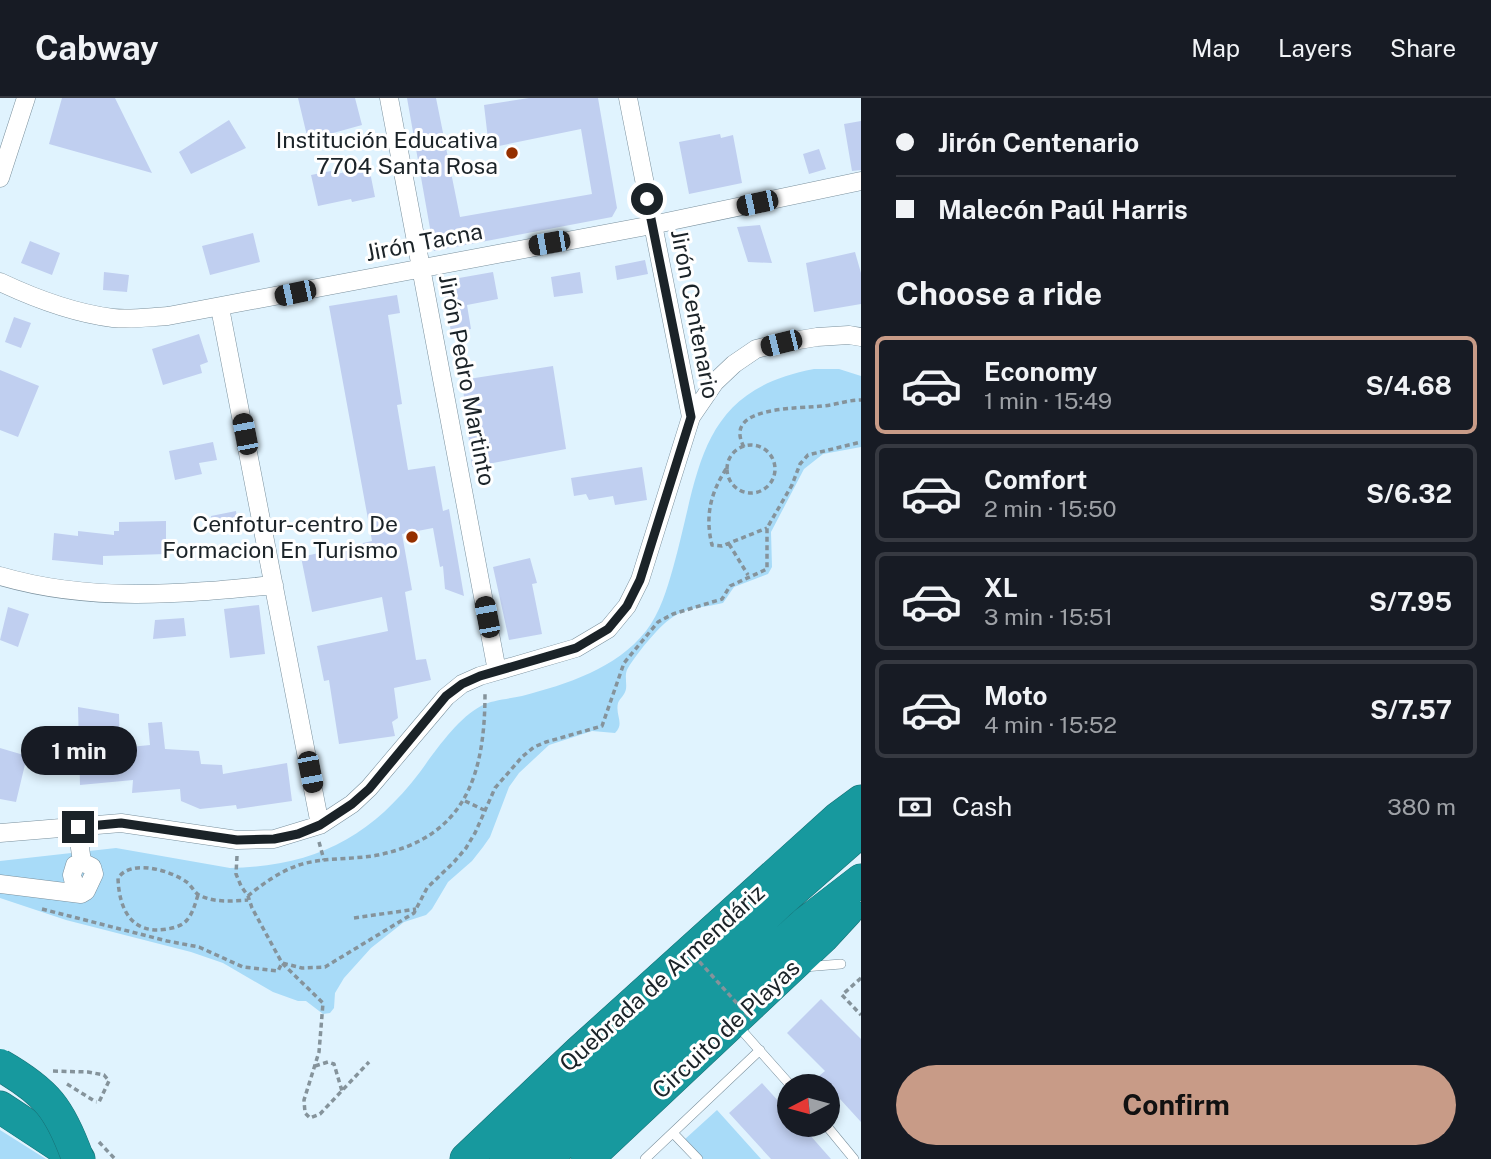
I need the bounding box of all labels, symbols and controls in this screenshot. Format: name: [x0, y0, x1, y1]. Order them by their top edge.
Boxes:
text: Cabway: [35, 29, 159, 67]
text: Map: [1191, 34, 1240, 62]
text: Layers: [1278, 34, 1352, 62]
text: Share: [1390, 34, 1456, 62]
place label: Institución Educativa 7704 Santa Rosa: [276, 126, 498, 179]
text: Jirón Centenario: [938, 127, 1139, 158]
marker: Institución Educativa 7704 Santa Rosa: [504, 145, 520, 161]
route start: [631, 183, 663, 215]
car: [735, 188, 780, 218]
text: Malecón Paúl Harris: [938, 194, 1188, 225]
street label: Jirón Tacna: [363, 217, 485, 266]
street label: Jirón Centenario: [666, 227, 725, 401]
car: [527, 229, 572, 257]
street label: Jirón Pedro Martinto: [434, 272, 501, 488]
text: Choose a ride: [896, 275, 1102, 312]
car: [273, 278, 318, 308]
car: [759, 328, 804, 358]
icon: car: [900, 354, 963, 417]
text: Economy: [984, 356, 1097, 387]
text: S/4.68: [1366, 370, 1452, 401]
text: 1 min · 15:49: [984, 387, 1112, 414]
car: [231, 411, 260, 457]
icon: car: [900, 462, 963, 525]
text: Comfort: [984, 464, 1087, 495]
text: S/6.32: [1366, 478, 1452, 509]
text: 2 min · 15:50: [984, 495, 1117, 522]
place label: Cenfotur-centro De Formacion En Turismo: [162, 510, 398, 563]
marker: Cenfotur-centro De Formacion En Turismo: [404, 529, 420, 545]
icon: car: [900, 570, 963, 633]
text: XL: [984, 572, 1018, 603]
text: S/7.95: [1369, 586, 1452, 617]
car: [473, 594, 502, 640]
text: 3 min · 15:51: [984, 603, 1113, 630]
icon: car: [900, 678, 963, 741]
text: Moto: [984, 680, 1047, 711]
text: S/7.57: [1370, 694, 1452, 725]
text: 4 min · 15:52: [984, 711, 1117, 738]
callout: 1 min: [20, 726, 136, 774]
text: 1 min: [51, 737, 107, 764]
car: [296, 749, 325, 795]
icon: cash: [896, 788, 934, 826]
text: Cash: [952, 791, 1012, 822]
text: 380 m: [1387, 793, 1456, 820]
route end: [62, 811, 94, 843]
street label: Quebrada de Armendáriz: [554, 879, 770, 1077]
street label: Circuito de Playas: [647, 954, 805, 1104]
button: Confirm: [896, 1065, 1456, 1145]
north arrow: [777, 1074, 840, 1138]
map controls: [777, 1074, 840, 1137]

